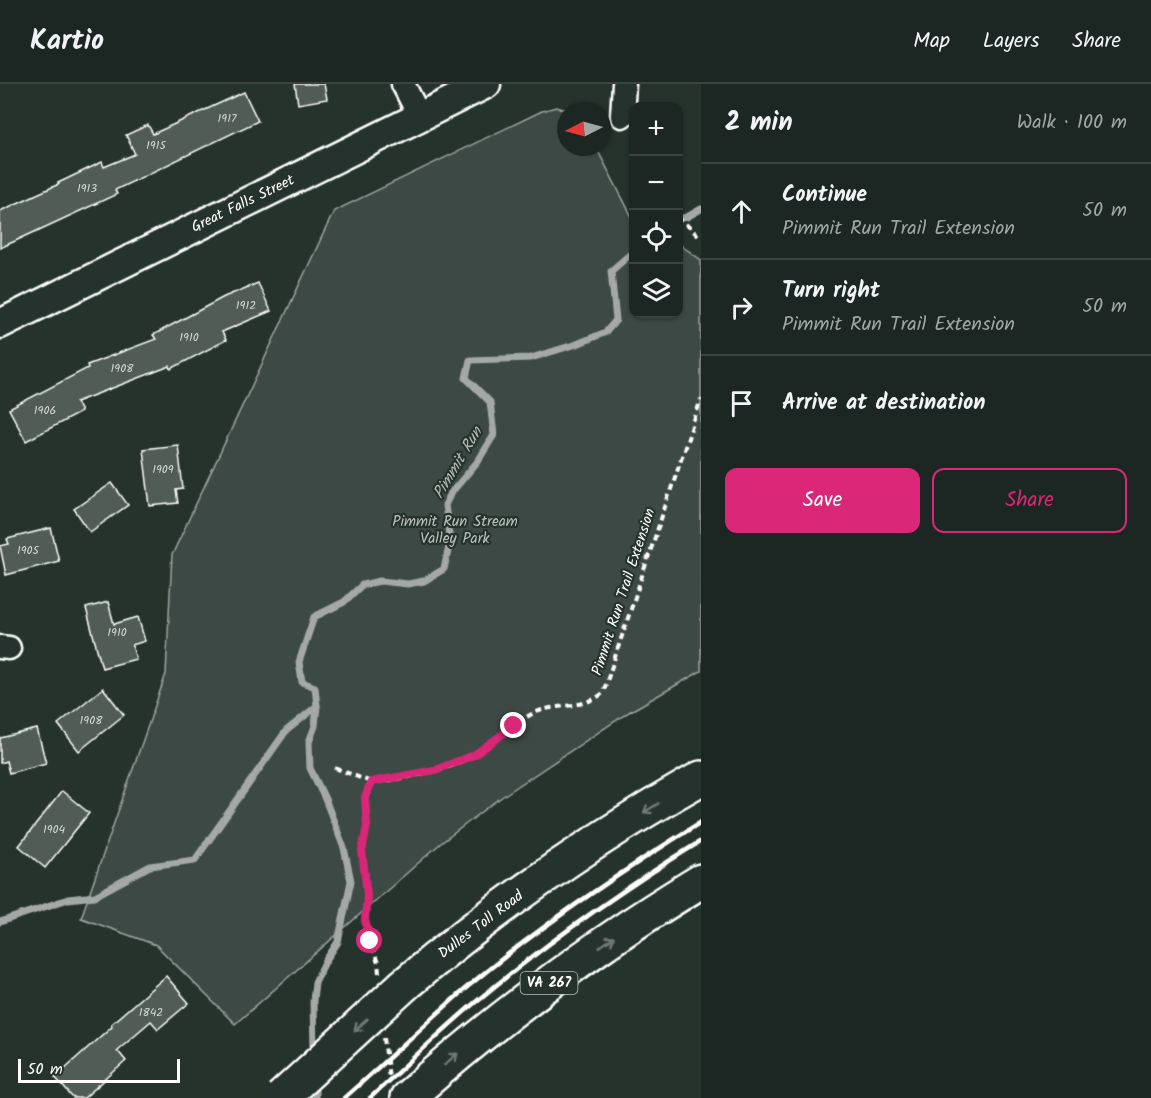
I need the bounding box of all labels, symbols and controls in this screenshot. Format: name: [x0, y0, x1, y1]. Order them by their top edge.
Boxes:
text: Kartio: [30, 19, 104, 64]
text: Map: [913, 25, 950, 58]
text: Layers: [983, 25, 1039, 58]
text: Share: [1072, 25, 1121, 58]
north arrow: [557, 102, 611, 156]
map controls: [629, 102, 683, 318]
button: +: [629, 102, 683, 156]
text: 2 min: [725, 102, 793, 144]
text: Walk · 100 m: [1017, 107, 1127, 139]
house number: 1917: [218, 109, 237, 128]
house number: 1915: [146, 136, 167, 155]
button: −: [629, 156, 683, 210]
street label: Great Falls Street: [187, 168, 299, 239]
text: Continue: [782, 178, 867, 213]
house number: 1913: [77, 179, 97, 198]
icon: ahead: [725, 195, 758, 228]
text: 50 m: [1082, 195, 1127, 227]
button: locate: [629, 210, 683, 264]
text: Pimmit Run Trail Extension: [782, 213, 1015, 245]
button: layers: [629, 264, 683, 318]
text: Turn right: [782, 274, 880, 309]
icon: right: [725, 291, 758, 324]
text: 50 m: [1082, 291, 1127, 323]
house number: 1912: [236, 296, 256, 315]
text: Pimmit Run Trail Extension: [782, 309, 1015, 341]
house number: 1910: [179, 328, 199, 347]
house number: 1908: [111, 359, 134, 378]
text: Arrive at destination: [782, 386, 985, 421]
icon: arrive: [725, 387, 758, 420]
house number: 1906: [34, 401, 56, 420]
water label: Pimmit Run: [427, 421, 490, 504]
house number: 1909: [152, 460, 174, 479]
button: Save: [725, 468, 920, 533]
button: Share: [932, 468, 1127, 533]
street label: Pimmit Run Trail Extension: [586, 505, 662, 679]
park label: Pimmit Run Stream Valley Park: [392, 510, 518, 551]
house number: 1905: [17, 541, 41, 560]
house number: 1910: [107, 623, 127, 642]
house number: 1908: [80, 711, 103, 730]
route end: [500, 712, 526, 738]
one-way arrow: [643, 802, 660, 814]
house number: 1904: [43, 820, 65, 839]
street label: Dulles Toll Road: [433, 885, 529, 965]
route start: [356, 927, 382, 953]
one-way arrow: [598, 936, 615, 948]
road number: VA 267: [520, 972, 578, 994]
house number: 1842: [139, 1003, 163, 1022]
one-way arrow: [354, 1018, 369, 1032]
one-way arrow: [443, 1052, 458, 1066]
scale bar: [18, 1056, 180, 1084]
text: 50 m: [27, 1057, 63, 1082]

